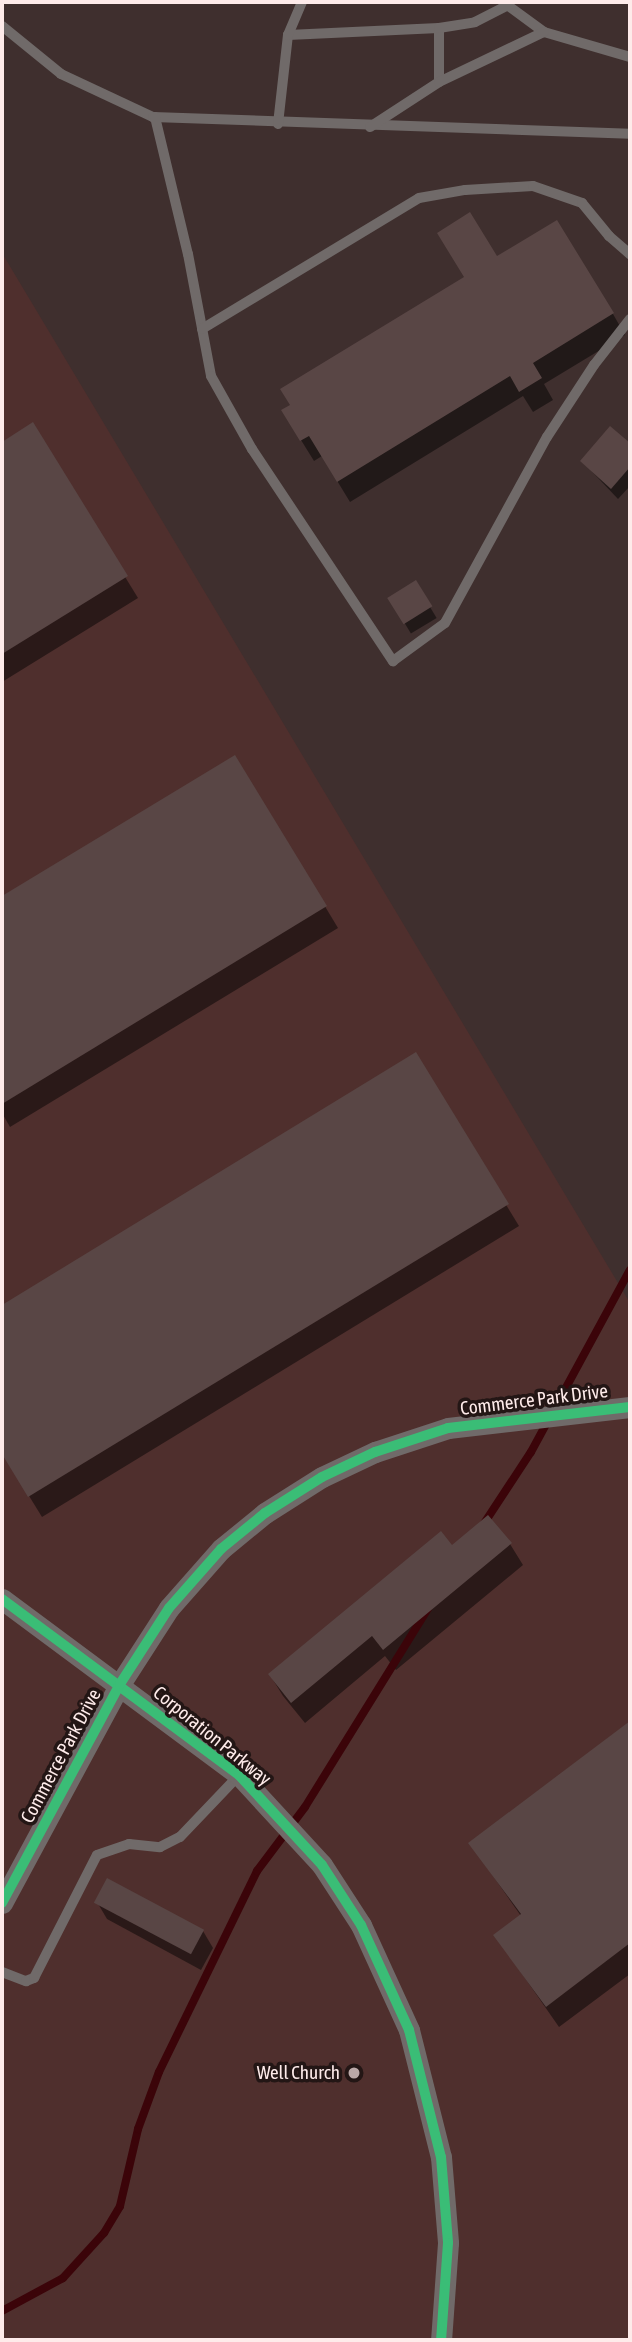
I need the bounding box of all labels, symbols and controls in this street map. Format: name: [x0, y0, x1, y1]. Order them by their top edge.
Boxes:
street label: Commerce Park Drive: [459, 1380, 609, 1420]
street label: Corporation Parkway: [148, 1681, 276, 1791]
street label: Commerce Park Drive: [16, 1685, 106, 1827]
place label: Well Church: [257, 2062, 340, 2084]
marker: Well Church: [346, 2065, 362, 2081]

